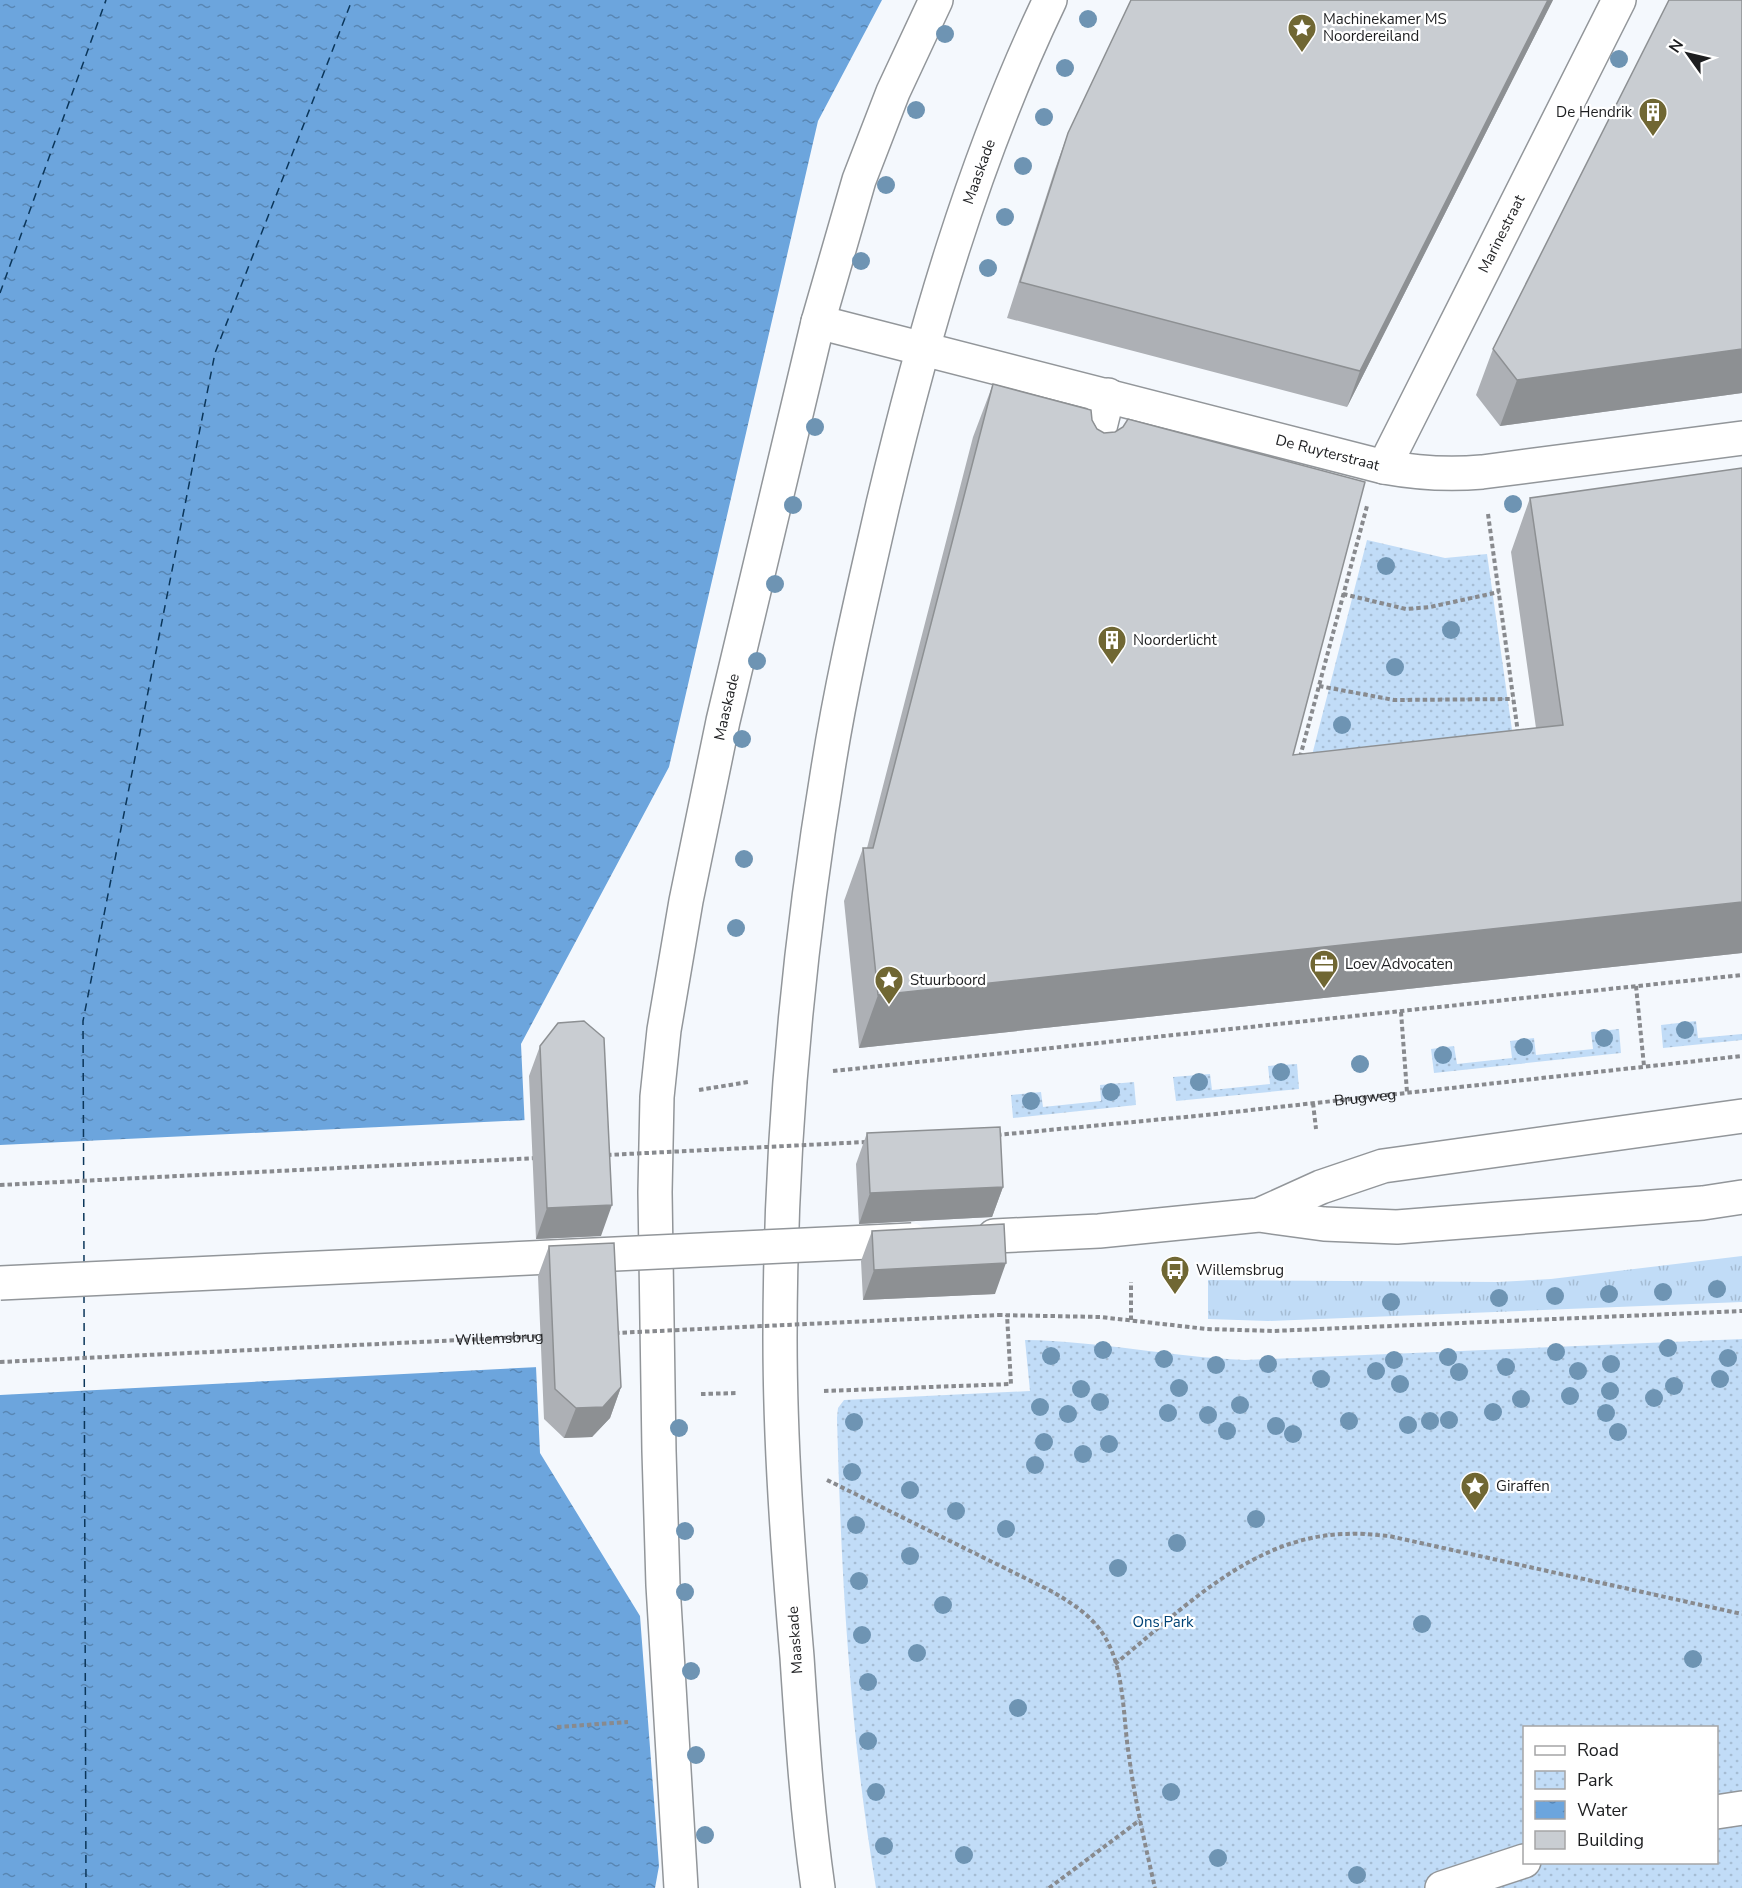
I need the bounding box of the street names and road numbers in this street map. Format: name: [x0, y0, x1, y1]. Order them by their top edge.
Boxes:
street label: Maaskade: [958, 136, 1000, 207]
street label: Marinestraat: [1473, 191, 1530, 276]
street label: De Ruyterstraat: [1273, 430, 1382, 476]
street label: Maaskade: [709, 672, 744, 742]
street label: Brugweg: [1333, 1084, 1397, 1111]
street label: Willemsbrug: [455, 1326, 544, 1350]
street label: Maaskade: [783, 1605, 807, 1675]

